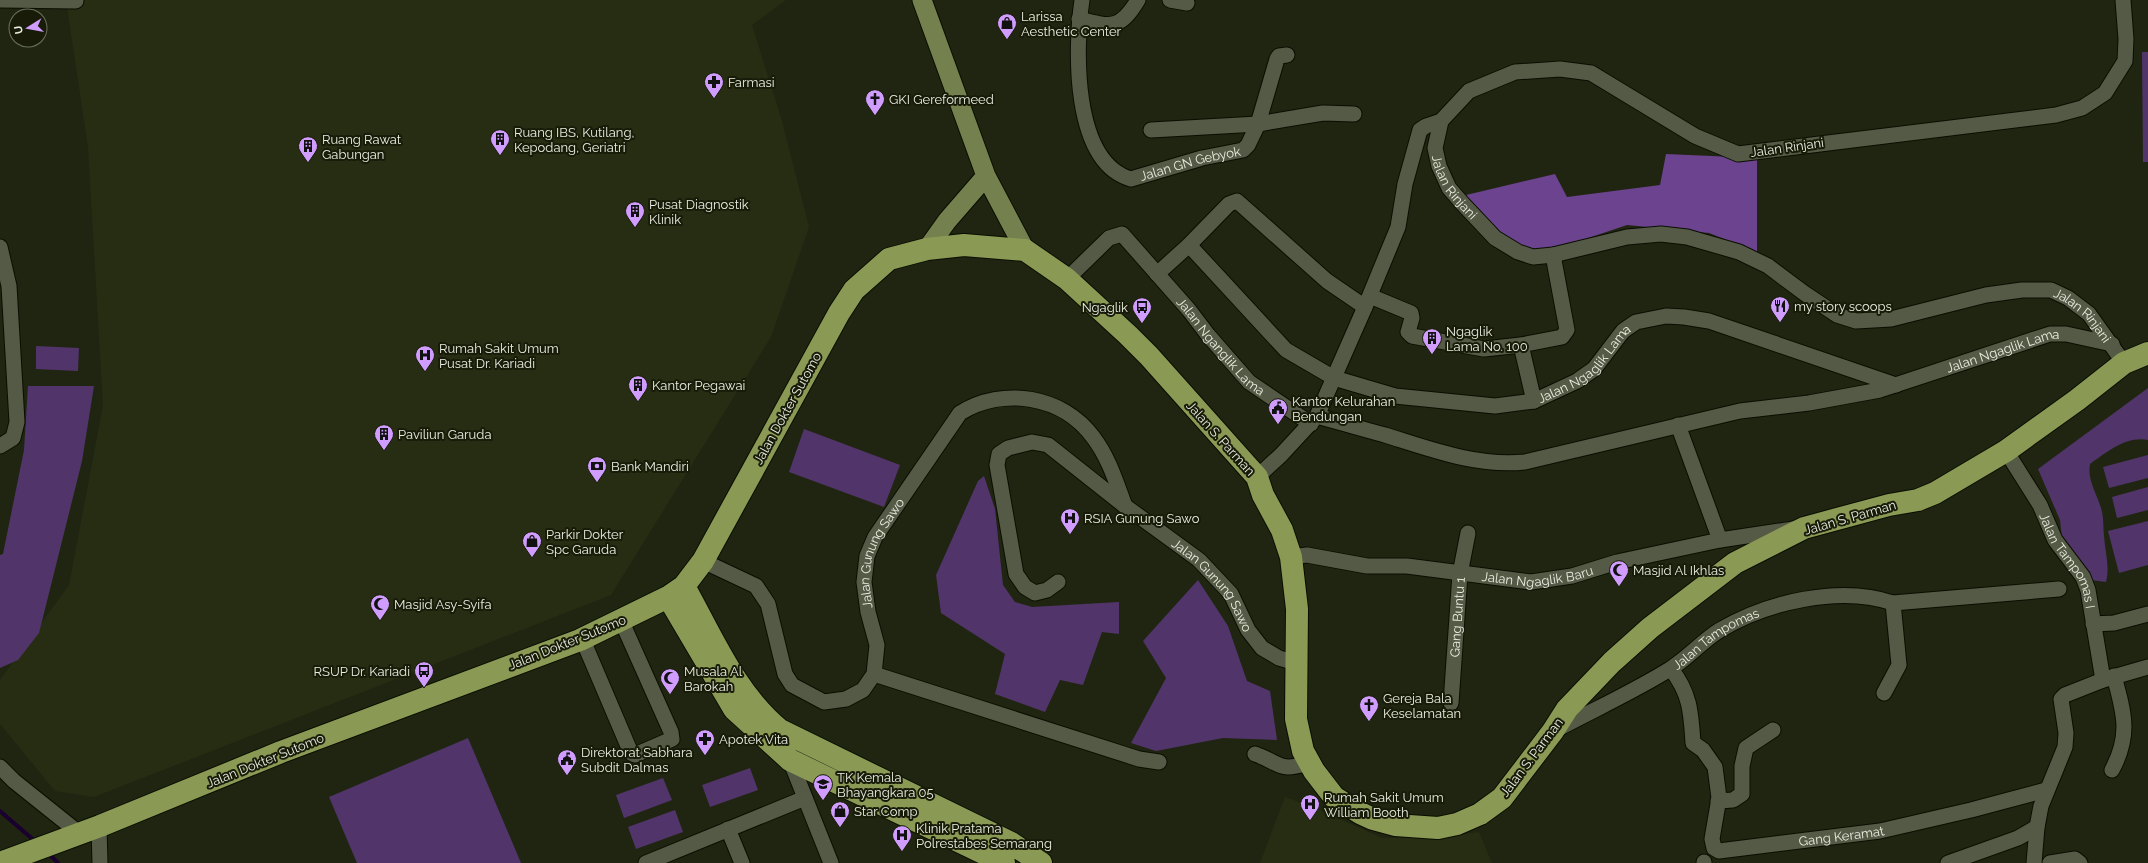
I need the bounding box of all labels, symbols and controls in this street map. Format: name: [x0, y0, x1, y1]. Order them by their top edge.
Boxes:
north arrow: [8, 8, 48, 48]
place label: Larissa Aesthetic Center: [1021, 9, 1122, 39]
shop icon: Larissa Aesthetic Center: [996, 12, 1018, 40]
text: U: [12, 25, 26, 35]
pharmacy icon: Farmasi: [703, 71, 725, 99]
place label: Farmasi: [728, 75, 775, 90]
church icon: GKI Gereformeed: [864, 88, 886, 116]
place label: GKI Gereformeed: [889, 92, 994, 107]
place label: Ruang IBS, Kutilang, Kepodang, Geriatri: [514, 125, 634, 155]
building icon: Ruang IBS, Kutilang, Kepodang, Geriatri: [489, 128, 511, 156]
place label: Ruang Rawat Gabungan: [322, 132, 402, 162]
building icon: Ruang Rawat Gabungan: [297, 135, 319, 163]
street label: Jalan Rinjani: [1749, 135, 1825, 160]
street label: Jalan GN Gebyok: [1138, 144, 1242, 184]
street label: Jalan Rinjani: [1429, 154, 1480, 222]
place label: Pusat Diagnostik Klinik: [649, 197, 749, 227]
building icon: Pusat Diagnostik Klinik: [624, 200, 646, 228]
street label: Jalan Rinjani: [2051, 285, 2114, 346]
street label: Jalan Nganglik Lama: [1173, 294, 1267, 398]
restaurant icon: my story scoops: [1769, 295, 1791, 323]
bus stop icon: Ngaglik: [1131, 296, 1153, 324]
place label: my story scoops: [1794, 299, 1892, 314]
place label: Ngaglik: [1082, 300, 1128, 315]
street label: Jalan Ngaglik Lama: [1535, 321, 1633, 406]
place label: Ngaglik Lama No. 100: [1446, 324, 1528, 354]
building icon: Ngaglik Lama No. 100: [1421, 327, 1443, 355]
street label: Jalan Ngaglik Lama: [1944, 327, 2059, 376]
place label: Rumah Sakit Umum Pusat Dr. Kariadi: [439, 341, 559, 371]
hospital icon: Rumah Sakit Umum Pusat Dr. Kariadi: [414, 344, 436, 372]
street label: Jalan Dokter Sutomo: [750, 350, 825, 467]
building icon: Kantor Pegawai: [627, 374, 649, 402]
place label: Kantor Pegawai: [652, 378, 745, 393]
place label: Kantor Kelurahan Bendungan: [1292, 394, 1395, 424]
public building icon: Kantor Kelurahan Bendungan: [1267, 397, 1289, 425]
street label: Jalan S. Parman: [1183, 398, 1258, 479]
building icon: Paviliun Garuda: [373, 423, 395, 451]
place label: Paviliun Garuda: [398, 427, 492, 442]
bank icon: Bank Mandiri: [586, 455, 608, 483]
place label: Bank Mandiri: [611, 459, 689, 474]
street label: Jalan Gunung Sawo: [857, 495, 908, 609]
street label: Jalan S. Parman: [1803, 497, 1898, 538]
hospital icon: RSIA Gunung Sawo: [1059, 507, 1081, 535]
place label: RSIA Gunung Sawo: [1084, 511, 1200, 526]
street label: Jalan Tampomas I: [2036, 511, 2098, 610]
place label: Parkir Dokter Spc Garuda: [546, 527, 624, 557]
shop icon: Parkir Dokter Spc Garuda: [521, 530, 543, 558]
street label: Jalan Gunung Sawo: [1169, 536, 1255, 635]
mosque icon: Masjid Al Ikhlas: [1608, 559, 1630, 587]
street label: Jalan Ngaglik Baru: [1481, 563, 1595, 590]
place label: Masjid Al Ikhlas: [1633, 563, 1724, 578]
street label: Gang Buntu 1: [1447, 576, 1468, 658]
mosque icon: Masjid Asy-Syifa: [369, 593, 391, 621]
place label: Masjid Asy-Syifa: [394, 597, 492, 612]
street label: Jalan Tampomas: [1670, 605, 1761, 673]
street label: Jalan Dokter Sutomo: [506, 612, 628, 673]
bus stop icon: RSUP Dr. Kariadi: [413, 660, 435, 688]
place label: RSUP Dr. Kariadi: [314, 664, 410, 679]
place label: Musala Al Barokah: [684, 664, 743, 694]
mosque icon: Musala Al Barokah: [659, 667, 681, 695]
place label: Gereja Bala Keselamatan: [1383, 691, 1461, 721]
church icon: Gereja Bala Keselamatan: [1358, 694, 1380, 722]
street label: Jalan S. Parman: [1497, 715, 1566, 800]
pharmacy icon: Apotek Vita: [694, 728, 716, 756]
street label: Jalan Dokter Sutomo: [204, 730, 326, 791]
place label: Apotek Vita: [719, 732, 788, 747]
place label: Direktorat Sabhara Subdit Dalmas: [581, 745, 693, 775]
public building icon: Direktorat Sabhara Subdit Dalmas: [556, 748, 578, 776]
place label: TK Kemala Bhayangkara 05: [837, 770, 934, 800]
school or university icon: TK Kemala Bhayangkara 05: [812, 773, 834, 801]
place label: Rumah Sakit Umum William Booth: [1324, 790, 1444, 820]
hospital icon: Rumah Sakit Umum William Booth: [1299, 793, 1321, 821]
shop icon: Star Comp: [829, 800, 851, 828]
place label: Star Comp: [854, 804, 917, 819]
place label: Klinik Pratama Polrestabes Semarang: [916, 821, 1052, 851]
street label: Gang Keramat: [1798, 823, 1886, 849]
hospital icon: Klinik Pratama Polrestabes Semarang: [891, 824, 913, 852]

